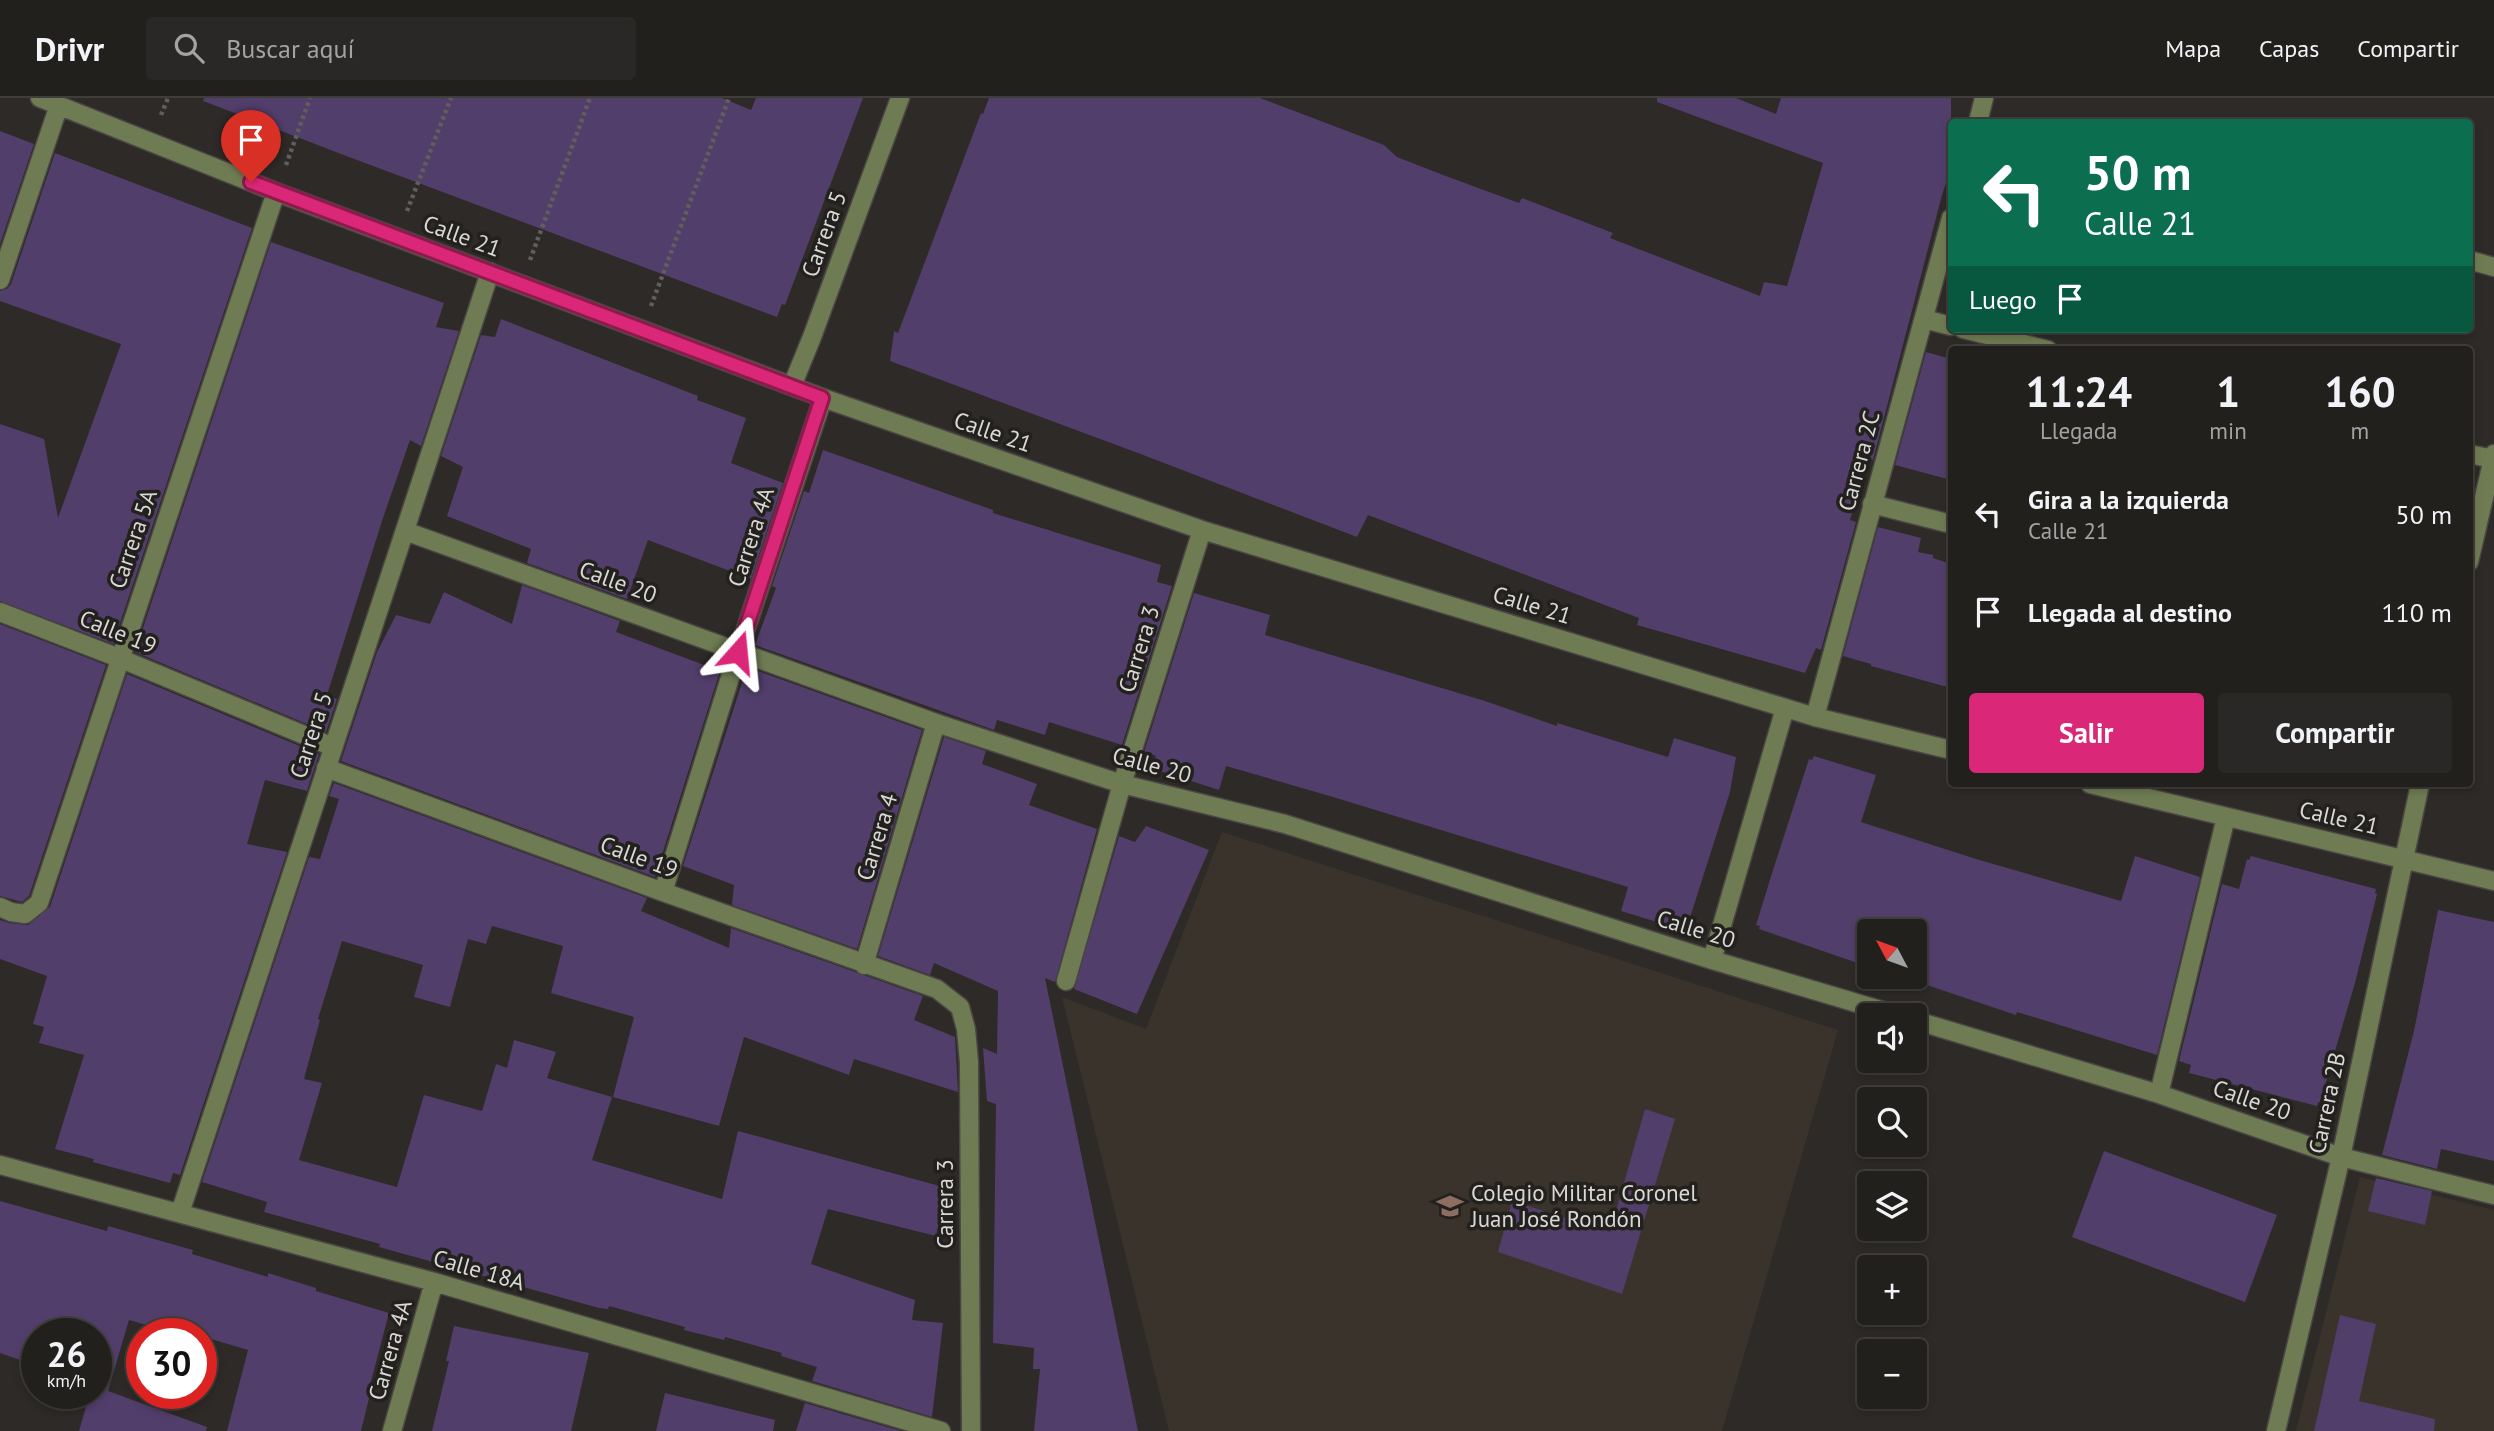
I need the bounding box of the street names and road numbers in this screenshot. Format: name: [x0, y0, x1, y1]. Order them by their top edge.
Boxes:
street label: Carrera 5: [795, 187, 852, 281]
street label: Calle 21: [419, 208, 505, 263]
street label: Calle 21: [950, 405, 1036, 458]
street label: Carrera 2C: [1831, 408, 1886, 514]
street label: Carrera 4A: [721, 483, 780, 590]
street label: Carrera 5A: [102, 485, 163, 592]
street label: Calle 20: [575, 554, 661, 609]
street label: Calle 21: [1489, 579, 1575, 630]
street label: Carrera 3: [1112, 602, 1165, 696]
street label: Calle 19: [75, 603, 161, 660]
street label: Carrera 5: [283, 688, 338, 782]
street label: Calle 20: [1110, 740, 1195, 789]
street label: Carrera 4: [850, 789, 904, 884]
street label: Calle 21: [2297, 794, 2382, 841]
street label: Calle 19: [596, 829, 682, 884]
street label: Calle 20: [1653, 903, 1739, 954]
street label: Carrera 2B: [2302, 1050, 2351, 1156]
street label: Calle 20: [2209, 1073, 2295, 1126]
street label: Carrera 3: [930, 1159, 959, 1249]
street label: Calle 18A: [430, 1243, 529, 1297]
street label: Carrera 4A: [361, 1296, 418, 1403]

